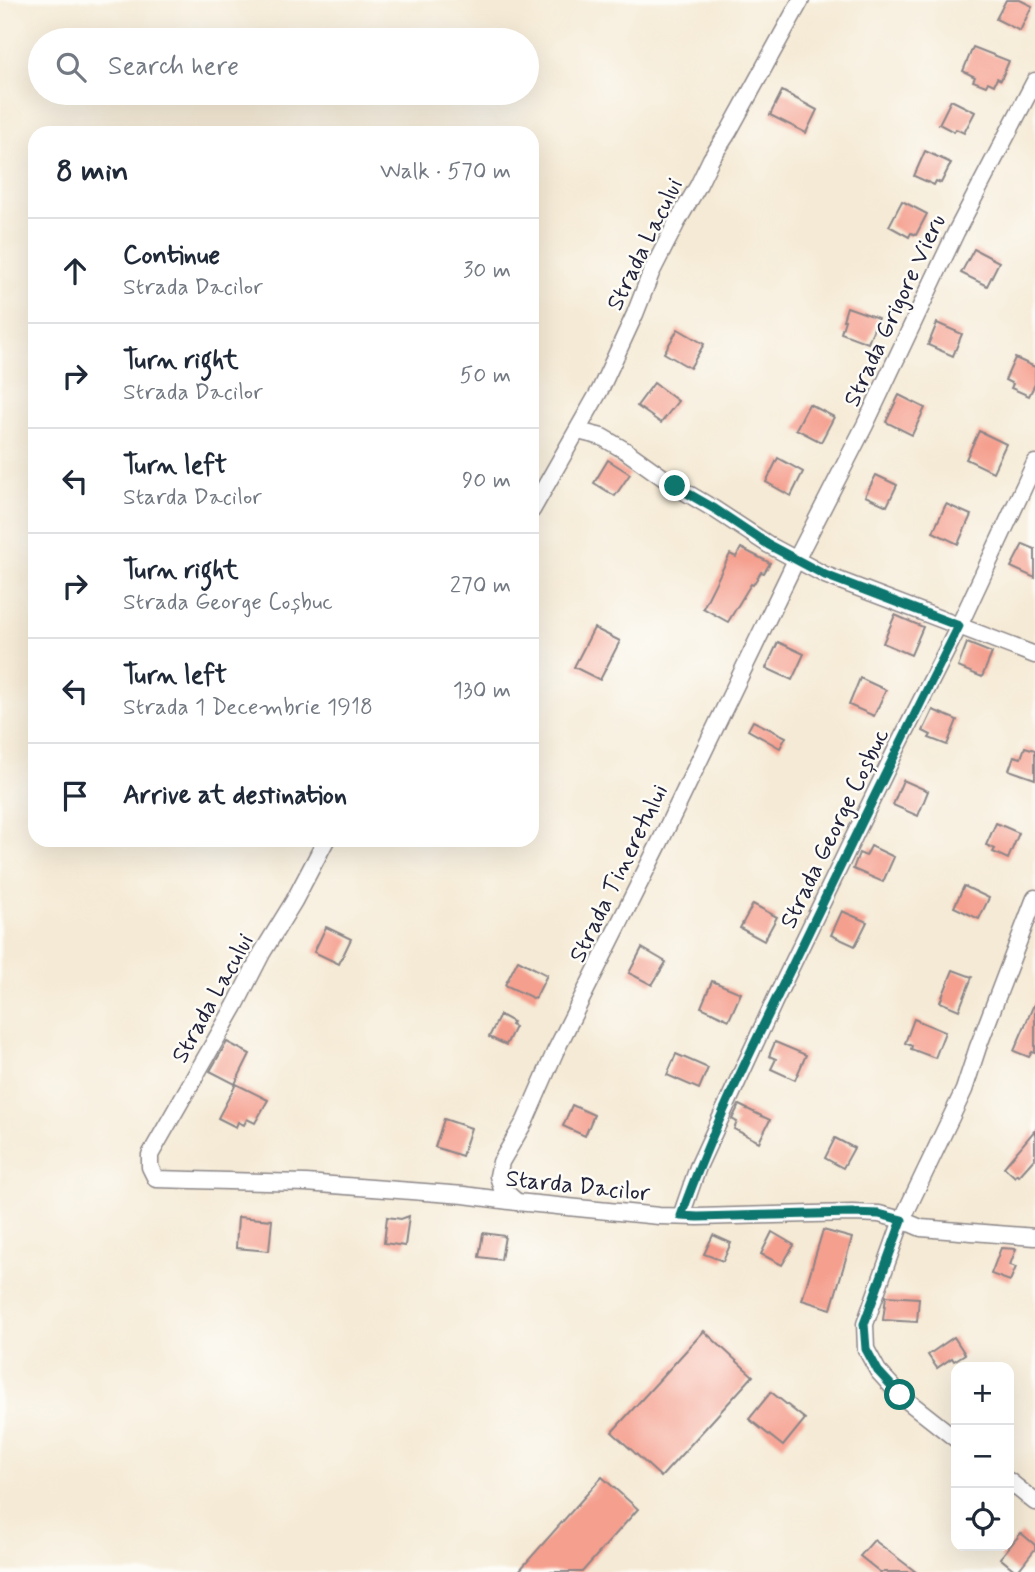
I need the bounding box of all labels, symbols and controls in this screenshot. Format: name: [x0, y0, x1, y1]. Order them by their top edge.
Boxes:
search box: [28, 28, 539, 105]
icon: search: [52, 48, 90, 86]
text: Search here: [108, 50, 239, 84]
text: 8 min: [56, 152, 129, 191]
text: Walk · 570 m: [380, 157, 511, 187]
street label: Strada Lacului: [600, 173, 691, 316]
street label: Strada Grigore Vieru: [837, 209, 954, 412]
text: Continue: [123, 239, 220, 273]
icon: ahead: [56, 252, 94, 290]
text: 30 m: [463, 256, 511, 286]
text: Strada Dacilor: [123, 273, 263, 303]
text: Turn right: [123, 344, 239, 378]
icon: right: [56, 357, 94, 395]
text: 50 m: [460, 361, 511, 391]
text: Strada Dacilor: [123, 378, 263, 408]
text: Turn left: [123, 449, 227, 483]
icon: left: [56, 462, 94, 500]
text: 90 m: [462, 466, 511, 496]
route end: [659, 470, 690, 501]
text: Starda Dacilor: [123, 483, 262, 513]
text: Turn right: [123, 554, 239, 588]
icon: right: [56, 567, 94, 605]
text: 270 m: [450, 571, 511, 601]
text: Strada George Coșbuc: [123, 588, 333, 618]
text: Turn left: [123, 659, 227, 693]
icon: left: [56, 672, 94, 710]
text: 130 m: [453, 676, 511, 706]
text: Strada 1 Decembrie 1918: [123, 693, 373, 723]
street label: Strada George Coșbuc: [773, 723, 897, 934]
icon: arrive: [56, 777, 94, 815]
text: Arrive at destination: [123, 779, 347, 813]
street label: Strada Tineretului: [563, 779, 676, 968]
street label: Strada Lacului: [165, 929, 262, 1069]
street label: Starda Dacilor: [504, 1164, 652, 1209]
map controls: [951, 1362, 1014, 1551]
button: +: [951, 1362, 1014, 1425]
route start: [884, 1379, 915, 1410]
button: −: [951, 1425, 1014, 1488]
button: locate: [951, 1488, 1014, 1551]

